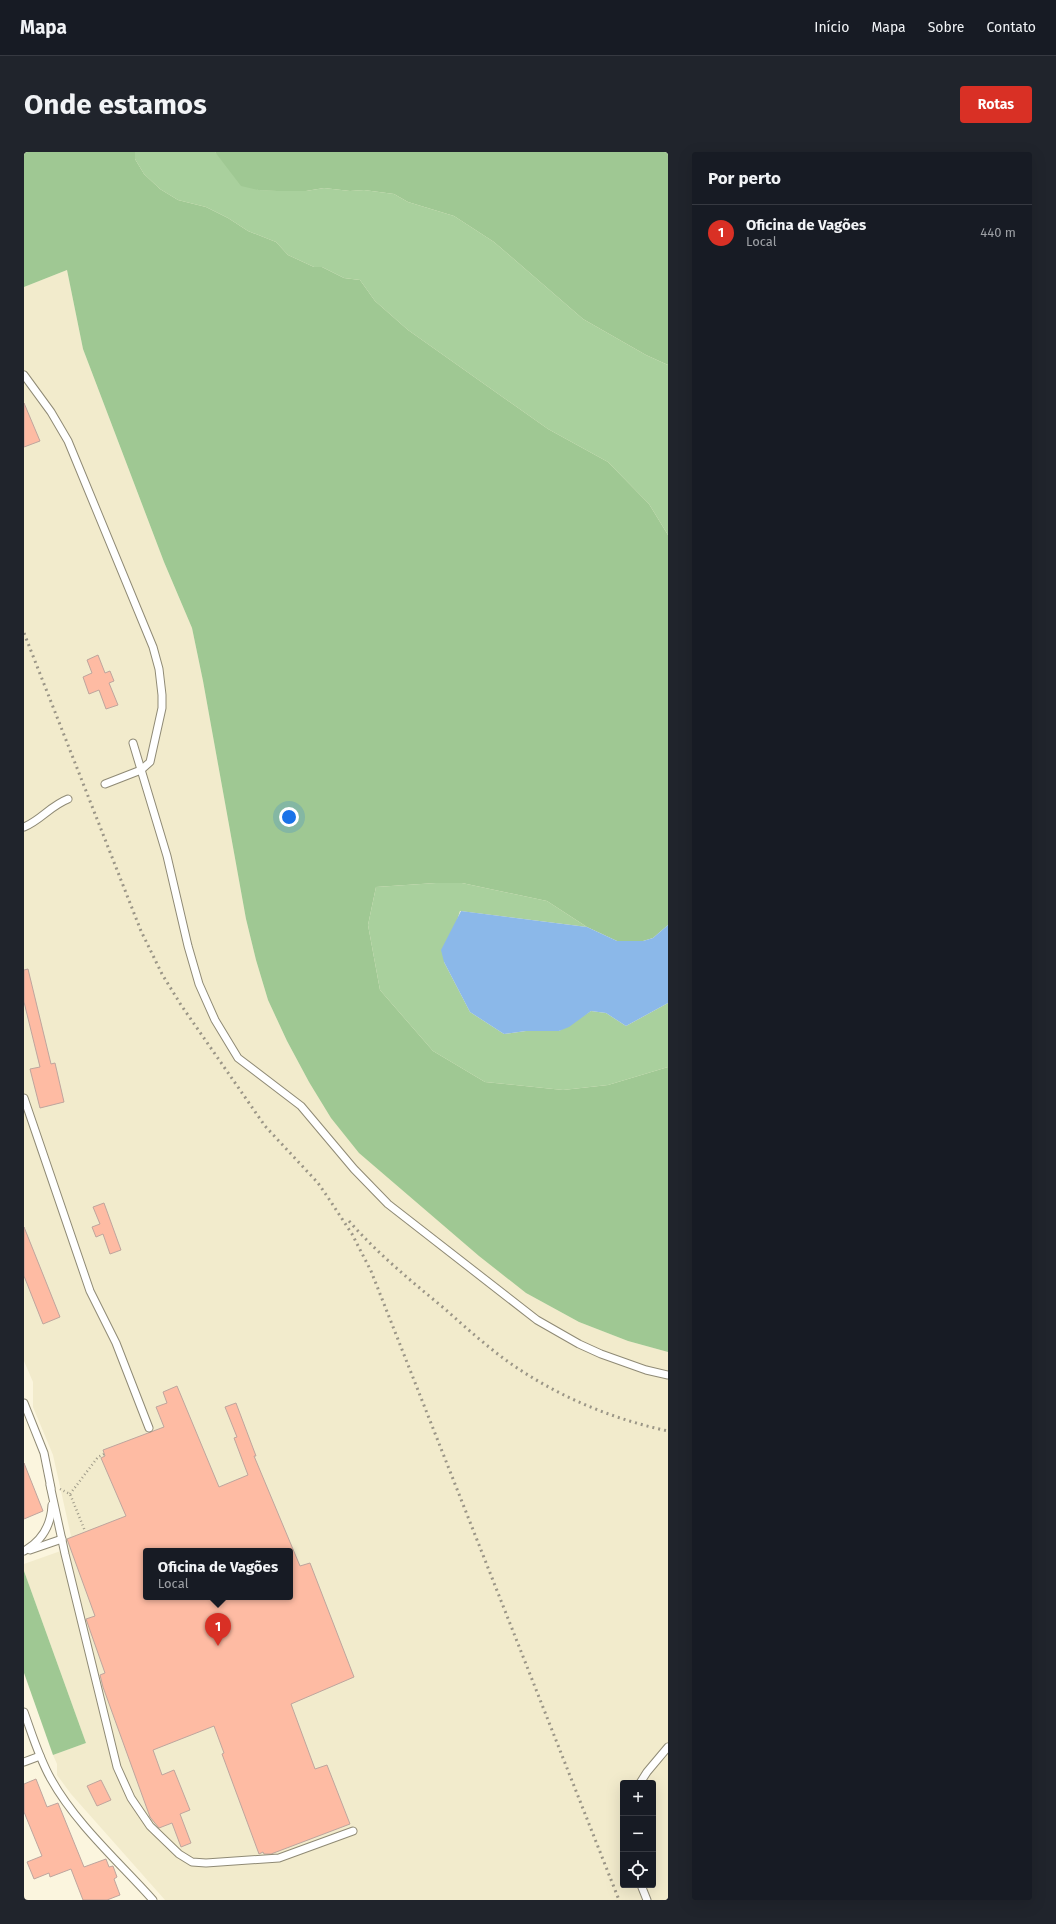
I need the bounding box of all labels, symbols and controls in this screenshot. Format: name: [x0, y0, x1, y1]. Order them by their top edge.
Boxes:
text: Mapa: [20, 16, 67, 39]
text: Início: [814, 19, 849, 36]
text: Mapa: [871, 19, 906, 36]
text: Sobre: [928, 19, 964, 36]
text: Contato: [986, 19, 1036, 36]
button: Rotas: [960, 86, 1032, 123]
text: Onde estamos: [24, 88, 207, 121]
text: Por perto: [708, 168, 781, 189]
text: Oficina de Vagões: [746, 216, 866, 234]
text: 1: [718, 225, 724, 240]
text: 440 m: [980, 225, 1016, 240]
text: Local: [746, 234, 777, 249]
your location: [279, 807, 299, 827]
popup: [143, 1548, 293, 1600]
text: Oficina de Vagões: [158, 1558, 278, 1576]
text: Local: [158, 1576, 188, 1591]
pin: 1: [205, 1613, 231, 1646]
map controls: [620, 1780, 656, 1888]
button: +: [620, 1780, 656, 1816]
button: −: [620, 1816, 656, 1852]
button: locate: [620, 1852, 656, 1888]

